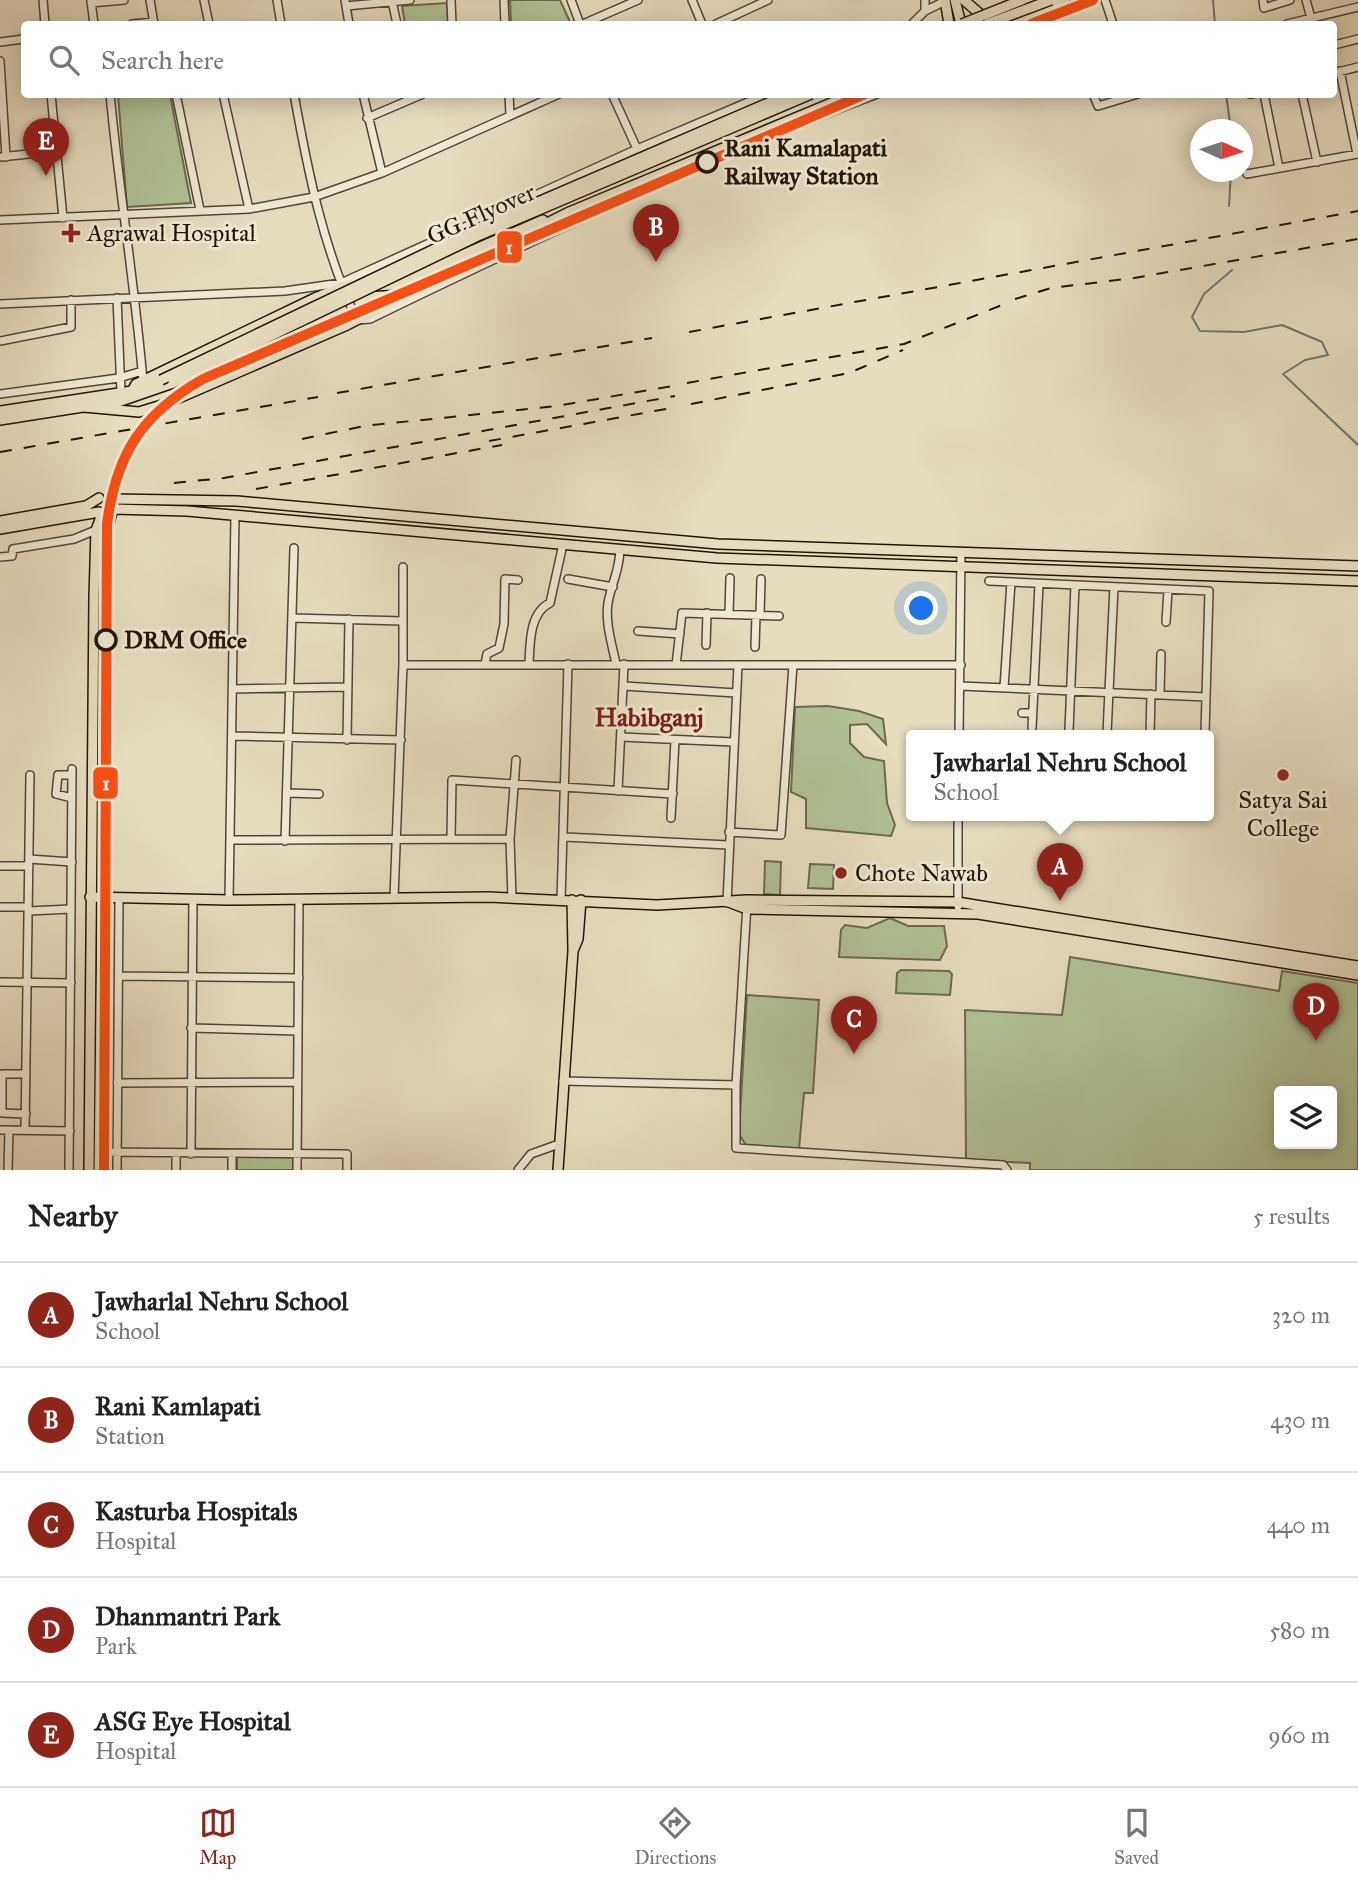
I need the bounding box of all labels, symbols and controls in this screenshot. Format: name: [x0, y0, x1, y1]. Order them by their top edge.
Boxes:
search box: [21, 21, 1337, 98]
icon: search: [45, 41, 83, 79]
text: Search here: [101, 44, 224, 76]
pin: E: [23, 118, 69, 176]
north arrow: [1190, 119, 1253, 182]
place label: Rani Kamalapati Railway Station: [724, 133, 888, 191]
marker: Rani Kamalapati Railway Station: [696, 151, 718, 173]
street label: GG Flyover: [422, 177, 540, 251]
pin: B: [633, 204, 679, 262]
place label: Agrawal Hospital: [86, 218, 256, 248]
marker: Agrawal Hospital: [61, 223, 81, 243]
line badge: 1: [496, 230, 523, 264]
text: 1: [505, 236, 513, 259]
your location: [904, 591, 938, 625]
place label: DRM Office: [124, 625, 247, 655]
marker: DRM Office: [95, 629, 117, 651]
district label: Habibganj: [594, 701, 704, 734]
popup: [906, 730, 1214, 821]
text: Jawharlal Nehru School: [933, 746, 1187, 778]
line badge: 1: [92, 766, 119, 800]
marker: Satya Sai College: [1275, 767, 1291, 783]
text: 1: [102, 772, 110, 795]
text: School: [933, 778, 999, 806]
place label: Satya Sai College: [1238, 785, 1328, 843]
pin: A: [1037, 843, 1083, 901]
place label: Chote Nawab: [855, 858, 988, 888]
marker: Chote Nawab: [833, 865, 849, 881]
pin: D: [1293, 983, 1339, 1041]
pin: C: [831, 996, 877, 1054]
map controls: [1274, 1086, 1337, 1149]
button: layers: [1274, 1086, 1337, 1149]
text: Nearby: [28, 1198, 118, 1234]
text: 5 results: [1253, 1202, 1330, 1230]
text: Jawharlal Nehru School: [95, 1285, 348, 1317]
text: A: [43, 1301, 59, 1329]
text: 320 m: [1272, 1301, 1330, 1329]
text: School: [95, 1317, 160, 1345]
text: Rani Kamlapati: [95, 1390, 261, 1422]
text: B: [43, 1406, 59, 1434]
text: 430 m: [1270, 1406, 1330, 1434]
text: Station: [95, 1422, 165, 1450]
text: Kasturba Hospitals: [95, 1495, 298, 1527]
text: C: [43, 1511, 59, 1539]
text: 440 m: [1267, 1511, 1330, 1539]
text: Hospital: [95, 1527, 177, 1555]
text: Dhanmantri Park: [95, 1600, 280, 1632]
text: D: [42, 1616, 60, 1644]
text: 580 m: [1269, 1616, 1330, 1644]
text: Park: [95, 1632, 137, 1660]
text: ASG Eye Hospital: [95, 1705, 291, 1737]
text: E: [43, 1721, 59, 1749]
text: 960 m: [1268, 1721, 1330, 1749]
text: Hospital: [95, 1737, 177, 1765]
tab: Map: [199, 1804, 237, 1869]
tab: Directions: [634, 1804, 716, 1869]
tab: Saved: [1114, 1804, 1159, 1869]

